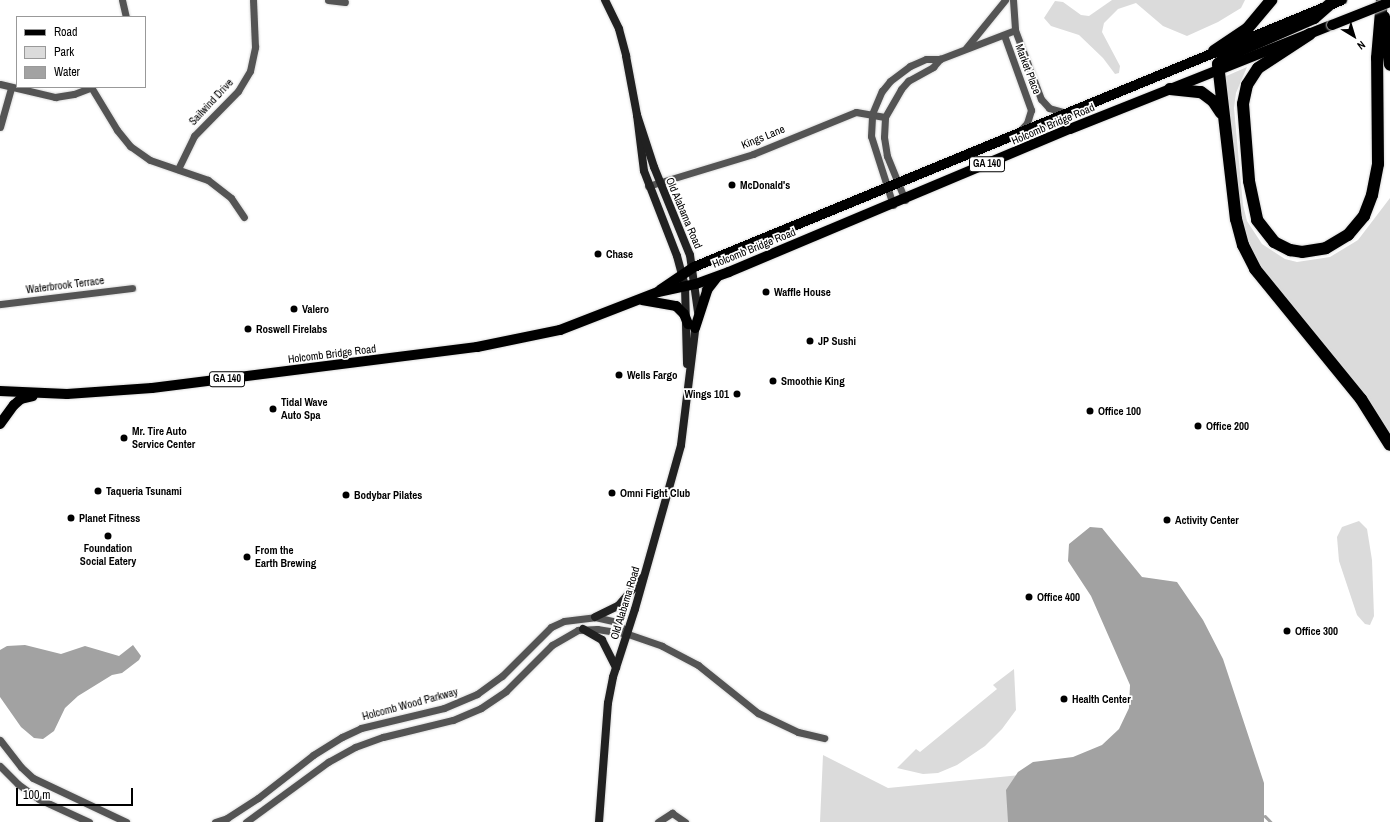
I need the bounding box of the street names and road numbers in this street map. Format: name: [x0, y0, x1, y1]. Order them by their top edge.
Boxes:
street label: Market Place: [1012, 42, 1044, 96]
street label: Sailwind Drive: [186, 76, 236, 128]
street label: Holcomb Bridge Road: [1010, 101, 1096, 147]
street label: Kings Lane: [739, 122, 787, 152]
road number: GA 140: [968, 156, 1006, 172]
street label: Old Alabama Road: [663, 175, 705, 251]
street label: Holcomb Bridge Road: [710, 225, 798, 271]
street label: Waterbrook Terrace: [25, 274, 105, 296]
street label: Holcomb Bridge Road: [287, 342, 377, 366]
road number: GA 140: [208, 371, 246, 387]
street label: Old Alabama Road: [608, 565, 642, 641]
street label: Holcomb Wood Parkway: [361, 685, 459, 723]

